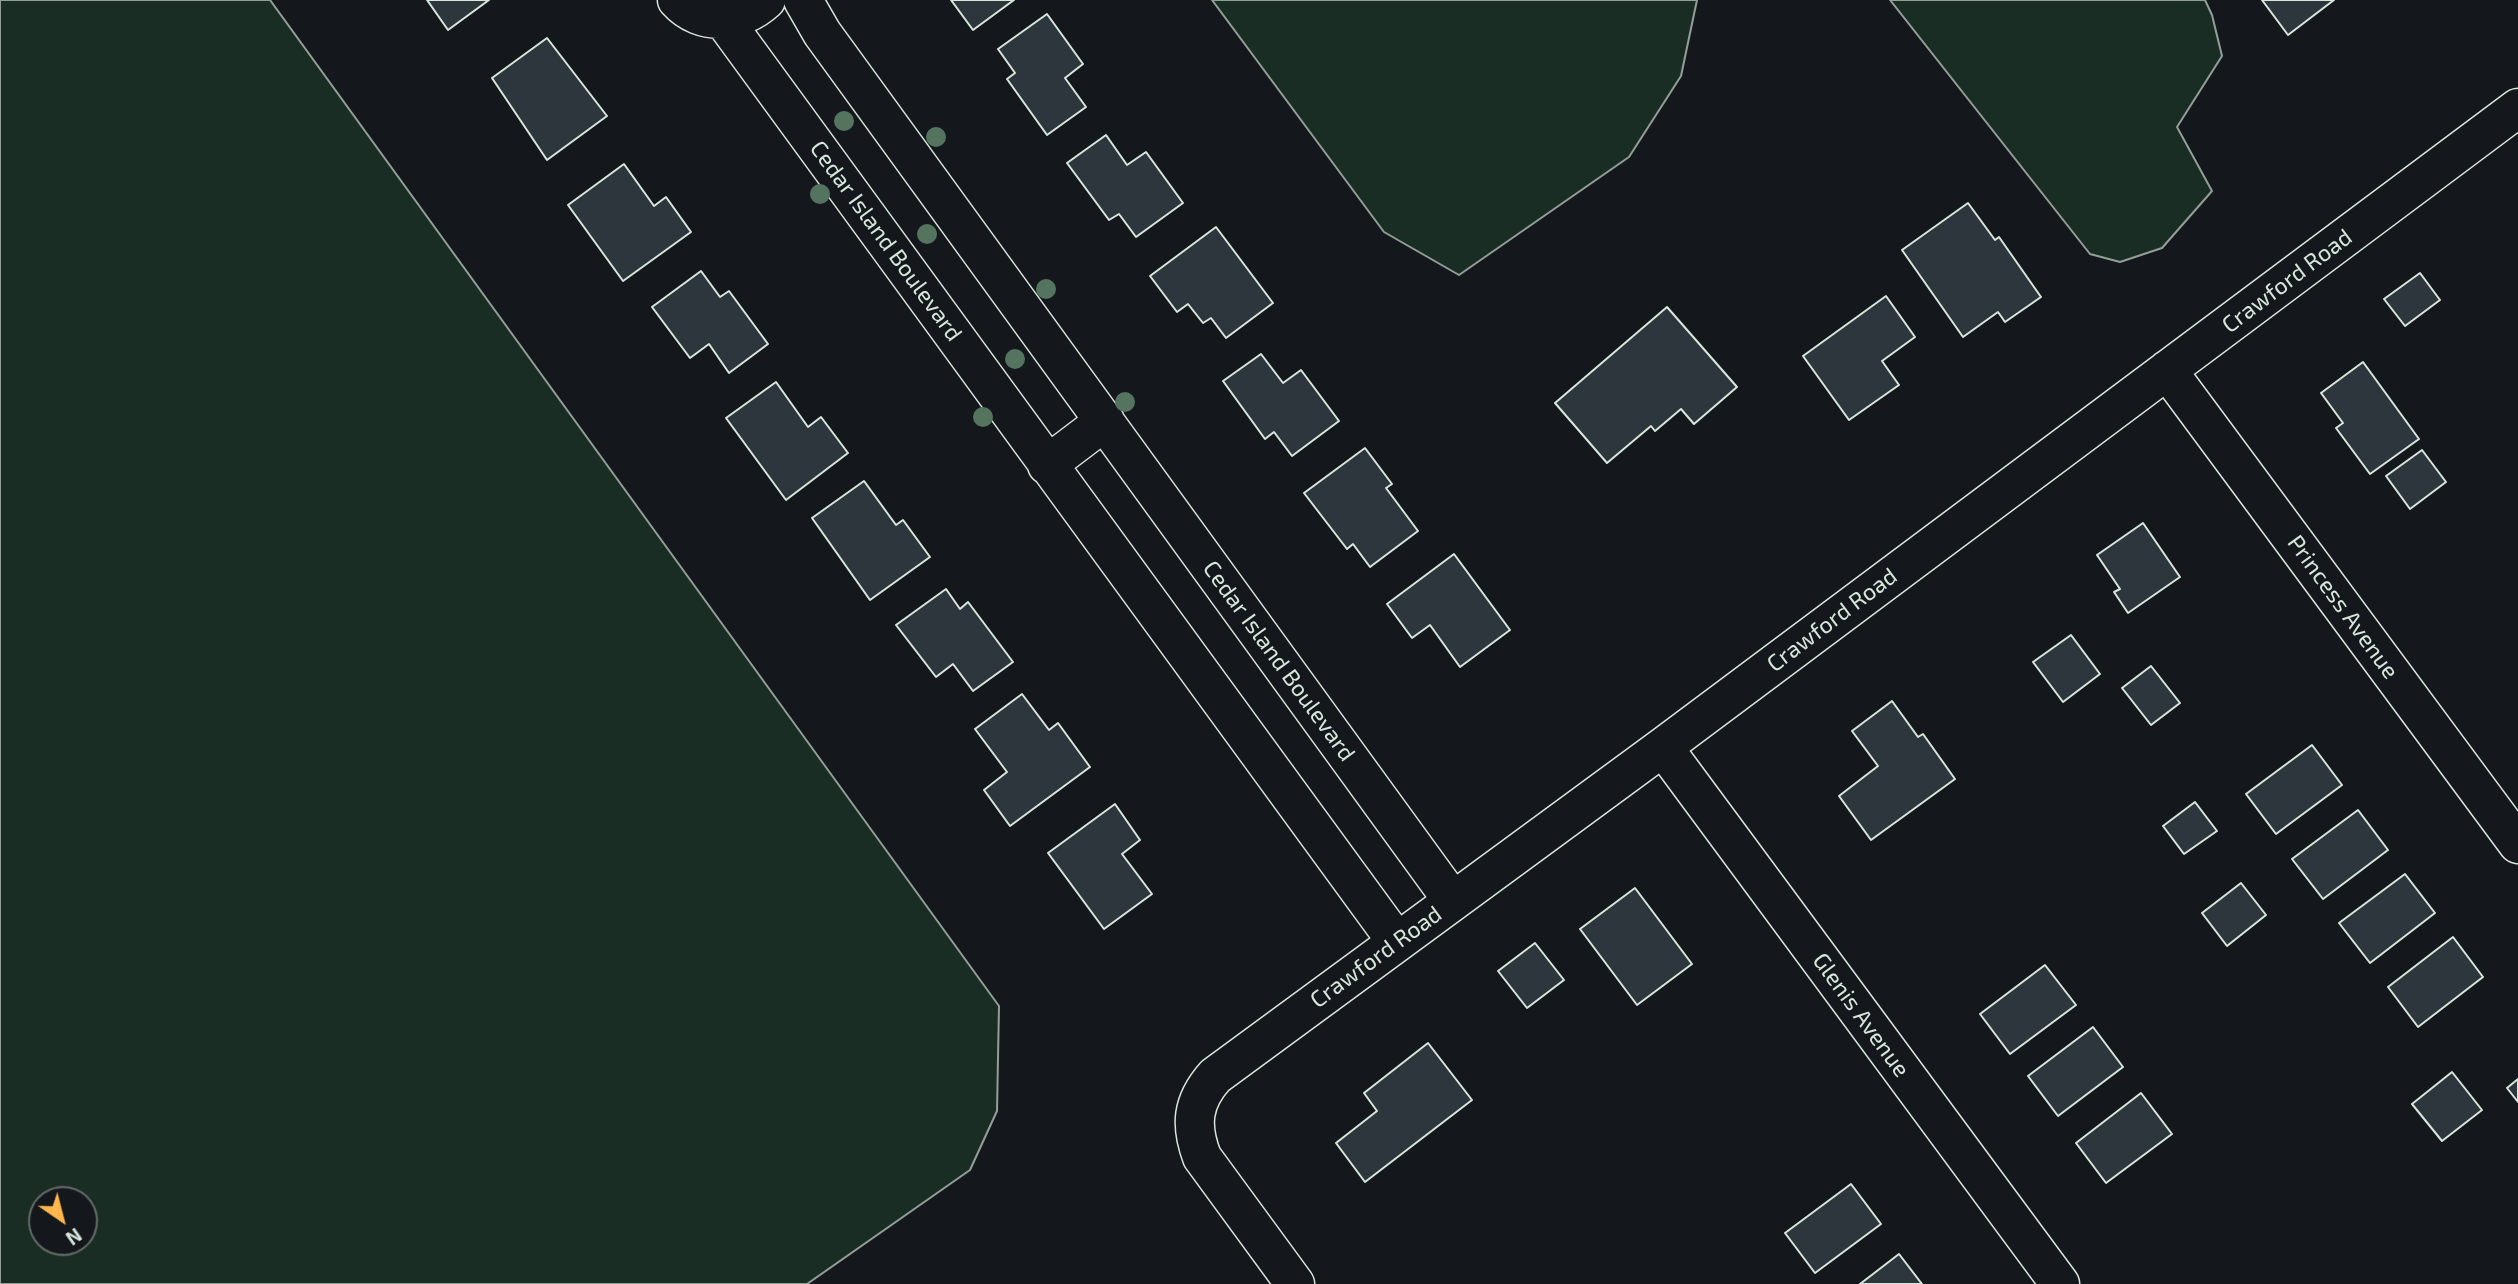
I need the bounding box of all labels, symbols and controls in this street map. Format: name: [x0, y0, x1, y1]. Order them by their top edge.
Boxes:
street label: Cedar Island Boulevard: [804, 135, 968, 347]
street label: Crawford Road: [2216, 223, 2358, 339]
street label: Princess Avenue: [2282, 530, 2404, 684]
street label: Cedar Island Boulevard: [1197, 555, 1361, 767]
street label: Crawford Road: [1761, 562, 1903, 678]
street label: Crawford Road: [1305, 900, 1447, 1014]
street label: Glenis Avenue: [1807, 948, 1915, 1082]
north arrow: [28, 1186, 98, 1256]
text: N: [62, 1224, 86, 1250]

